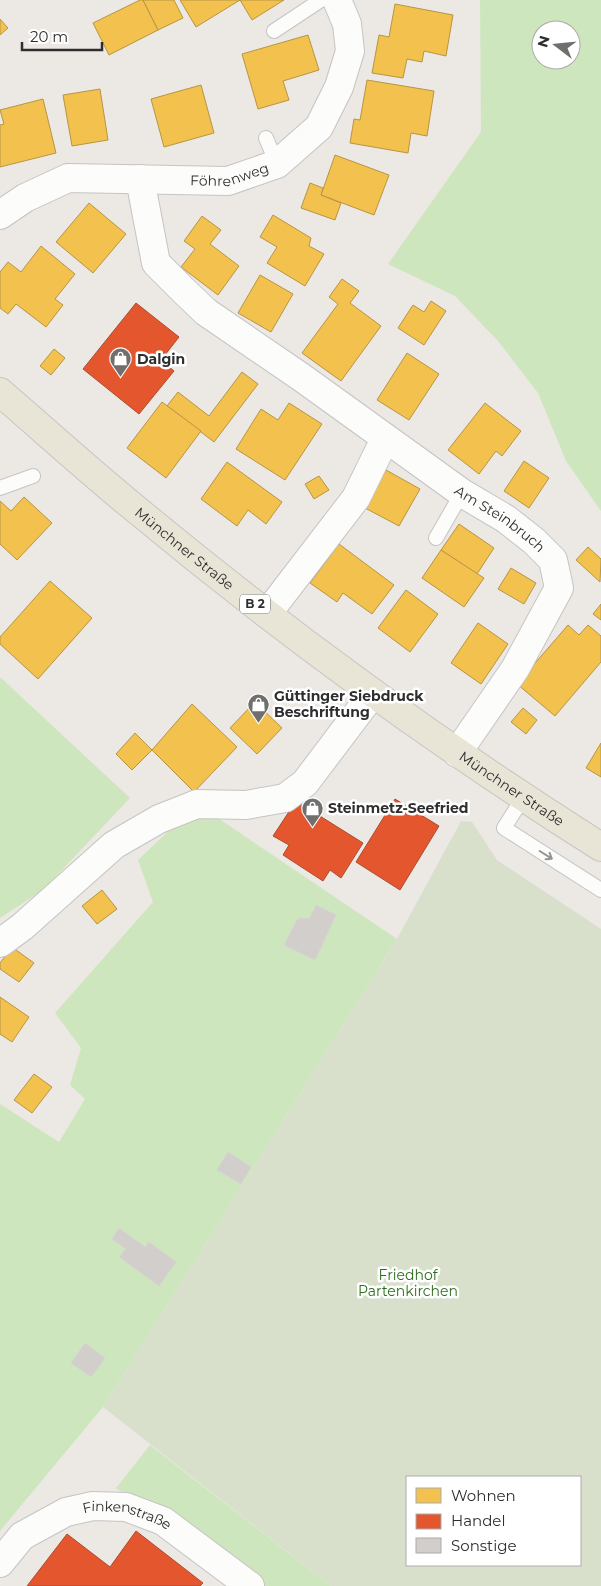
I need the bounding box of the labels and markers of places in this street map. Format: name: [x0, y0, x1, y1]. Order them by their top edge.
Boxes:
shop icon: Dalgin: [109, 347, 133, 378]
place label: Dalgin: [137, 350, 185, 368]
place label: Güttinger Siebdruck Beschriftung: [274, 687, 424, 721]
shop icon: Güttinger Siebdruck Beschriftung: [246, 692, 270, 723]
shop icon: Steinmetz-Seefried: [300, 796, 324, 827]
place label: Steinmetz-Seefried: [328, 799, 469, 817]

